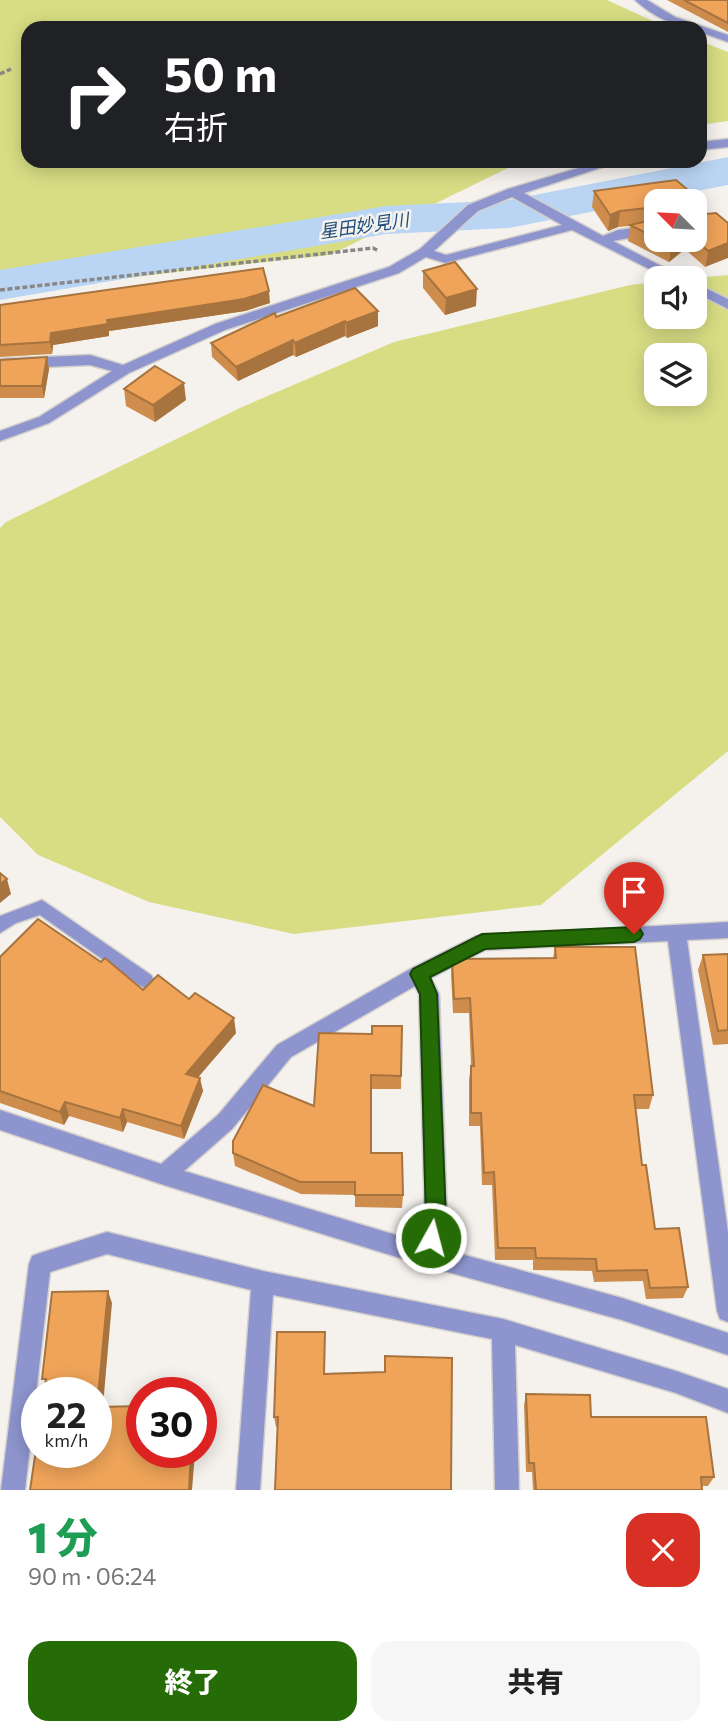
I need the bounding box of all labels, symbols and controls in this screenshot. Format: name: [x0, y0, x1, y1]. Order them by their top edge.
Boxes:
text: 50 m: [164, 42, 277, 102]
icon: right: [49, 49, 140, 140]
text: 右折: [164, 106, 228, 146]
north arrow: [644, 189, 707, 252]
map controls: [644, 189, 707, 406]
water label: 星田妙見川: [318, 208, 412, 242]
button: sound: [644, 266, 707, 329]
button: layers: [644, 343, 707, 406]
pin: [604, 862, 664, 934]
icon: arrive: [615, 873, 653, 911]
position arrow: [394, 1201, 468, 1275]
speed limit sign: 30: [126, 1377, 217, 1468]
text: 22: [47, 1392, 86, 1435]
text: km/h: [45, 1429, 88, 1451]
text: 1 分: [28, 1510, 98, 1562]
button: close: [626, 1513, 700, 1587]
text: 90 m · 06:24: [28, 1562, 156, 1590]
button: 終了: [28, 1641, 357, 1721]
button: 共有: [371, 1641, 700, 1721]

